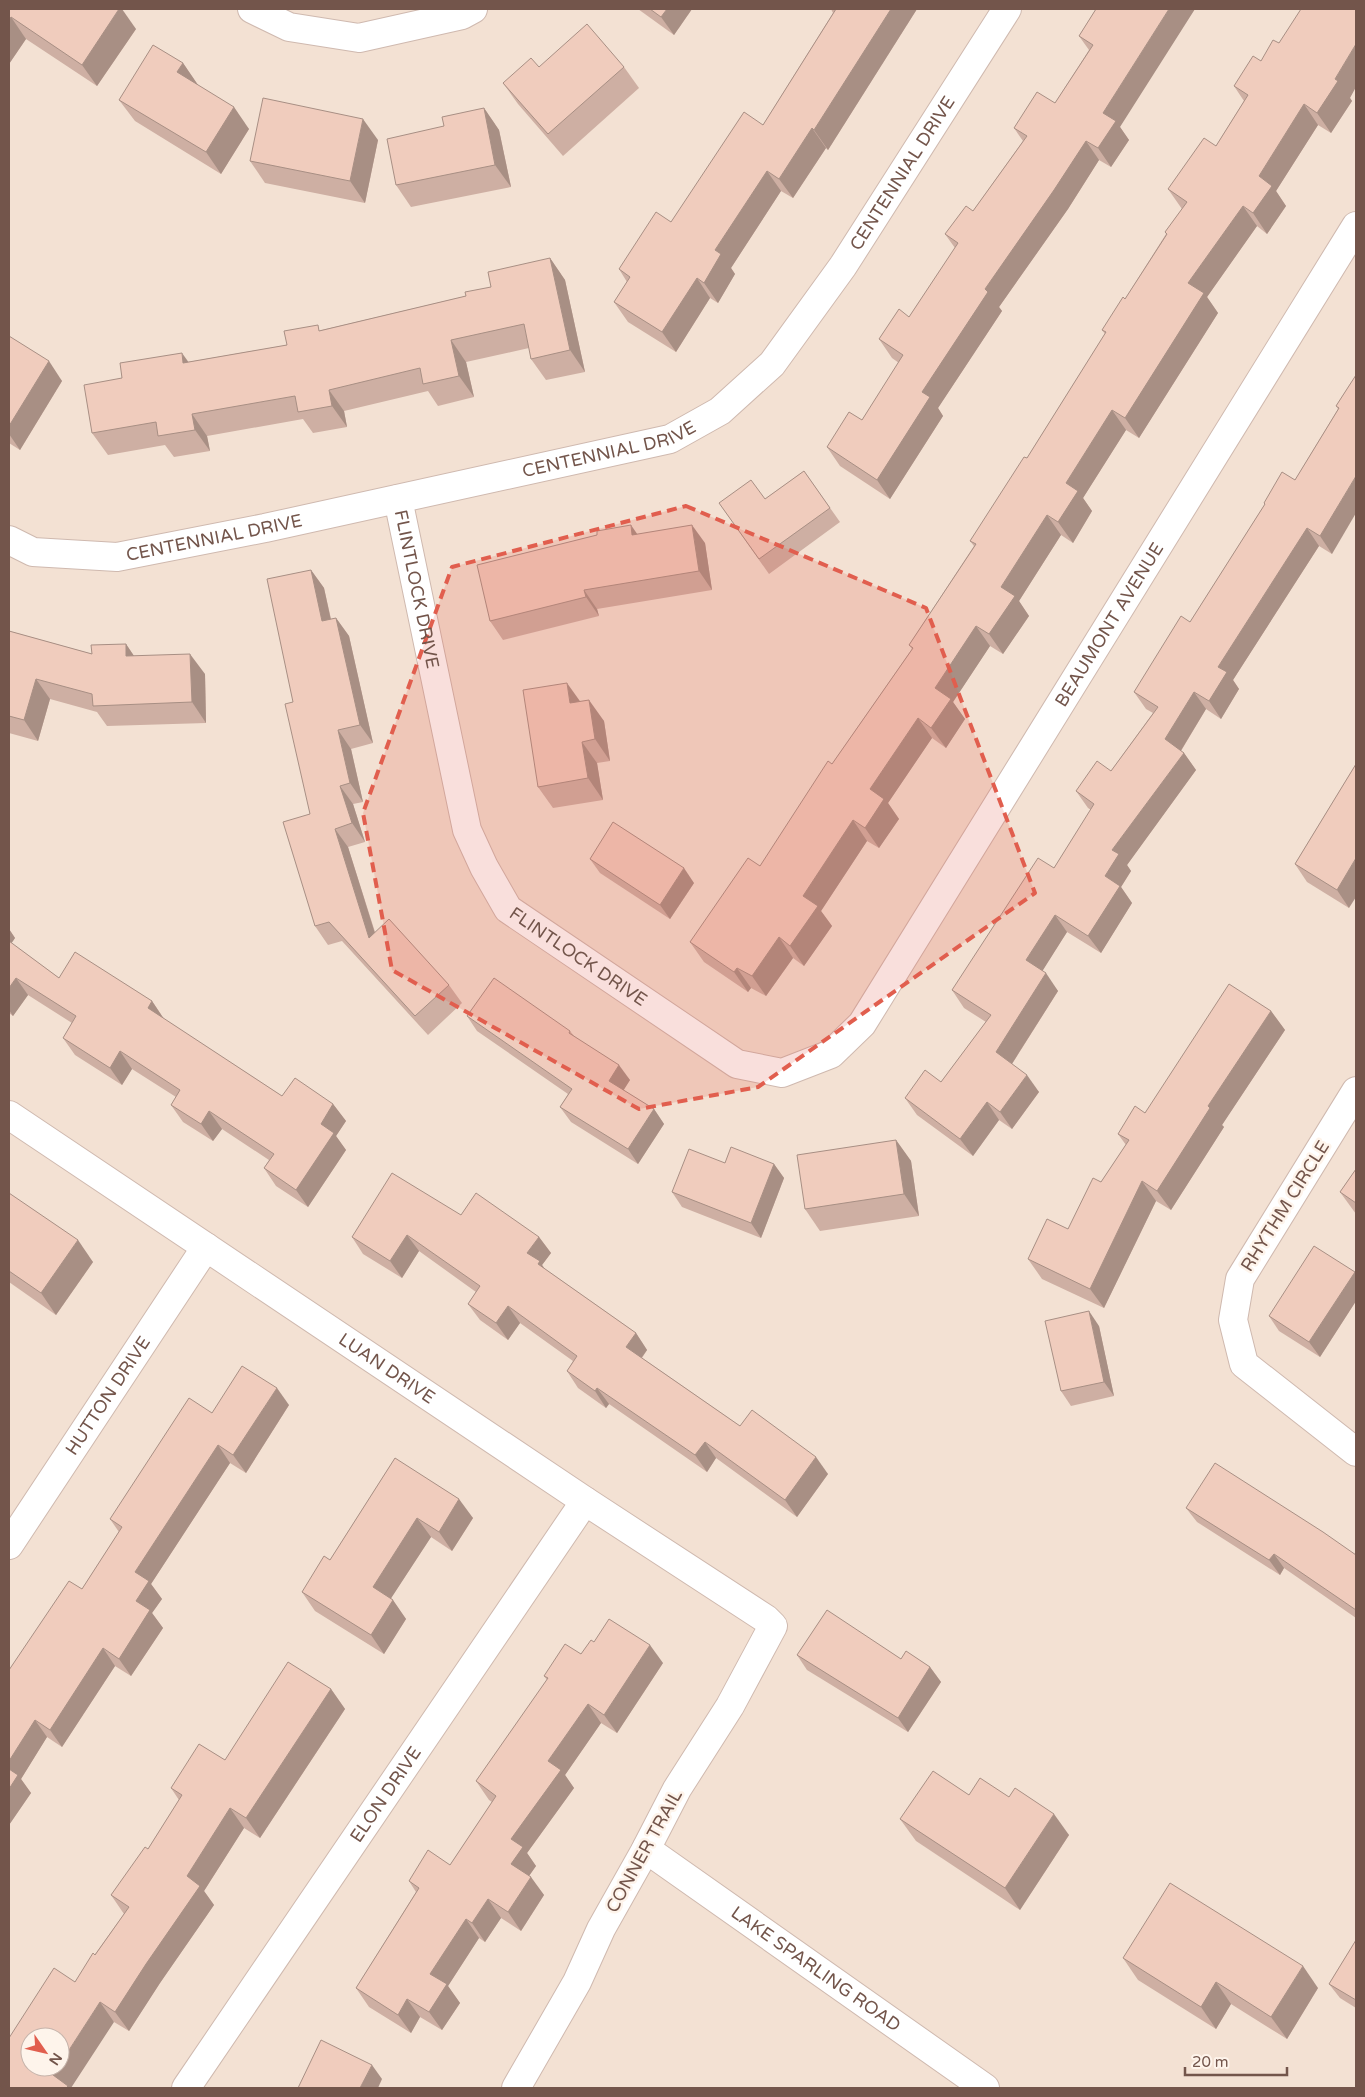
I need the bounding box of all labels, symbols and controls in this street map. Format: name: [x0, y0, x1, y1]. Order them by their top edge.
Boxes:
street label: CENTENNIAL DRIVE: [845, 92, 960, 255]
street label: CENTENNIAL DRIVE: [520, 416, 700, 482]
street label: FLINTLOCK DRIVE: [390, 508, 444, 670]
street label: CENTENNIAL DRIVE: [124, 509, 304, 566]
street label: BEAUMONT AVENUE: [1050, 538, 1168, 711]
street label: FLINTLOCK DRIVE: [505, 902, 651, 1011]
street label: RHYTHM CIRCLE: [1236, 1137, 1334, 1275]
street label: LUAN DRIVE: [335, 1328, 439, 1408]
street label: HUTTON DRIVE: [60, 1332, 155, 1459]
street label: ELON DRIVE: [345, 1742, 426, 1847]
street label: CONNER TRAIL: [601, 1785, 687, 1916]
street label: LAKE SPARLING ROAD: [727, 1901, 905, 2036]
north arrow: [20, 2027, 70, 2077]
scale bar: [1185, 2044, 1288, 2076]
text: N: [45, 2050, 66, 2068]
text: 20 m: [1192, 2053, 1229, 2071]

